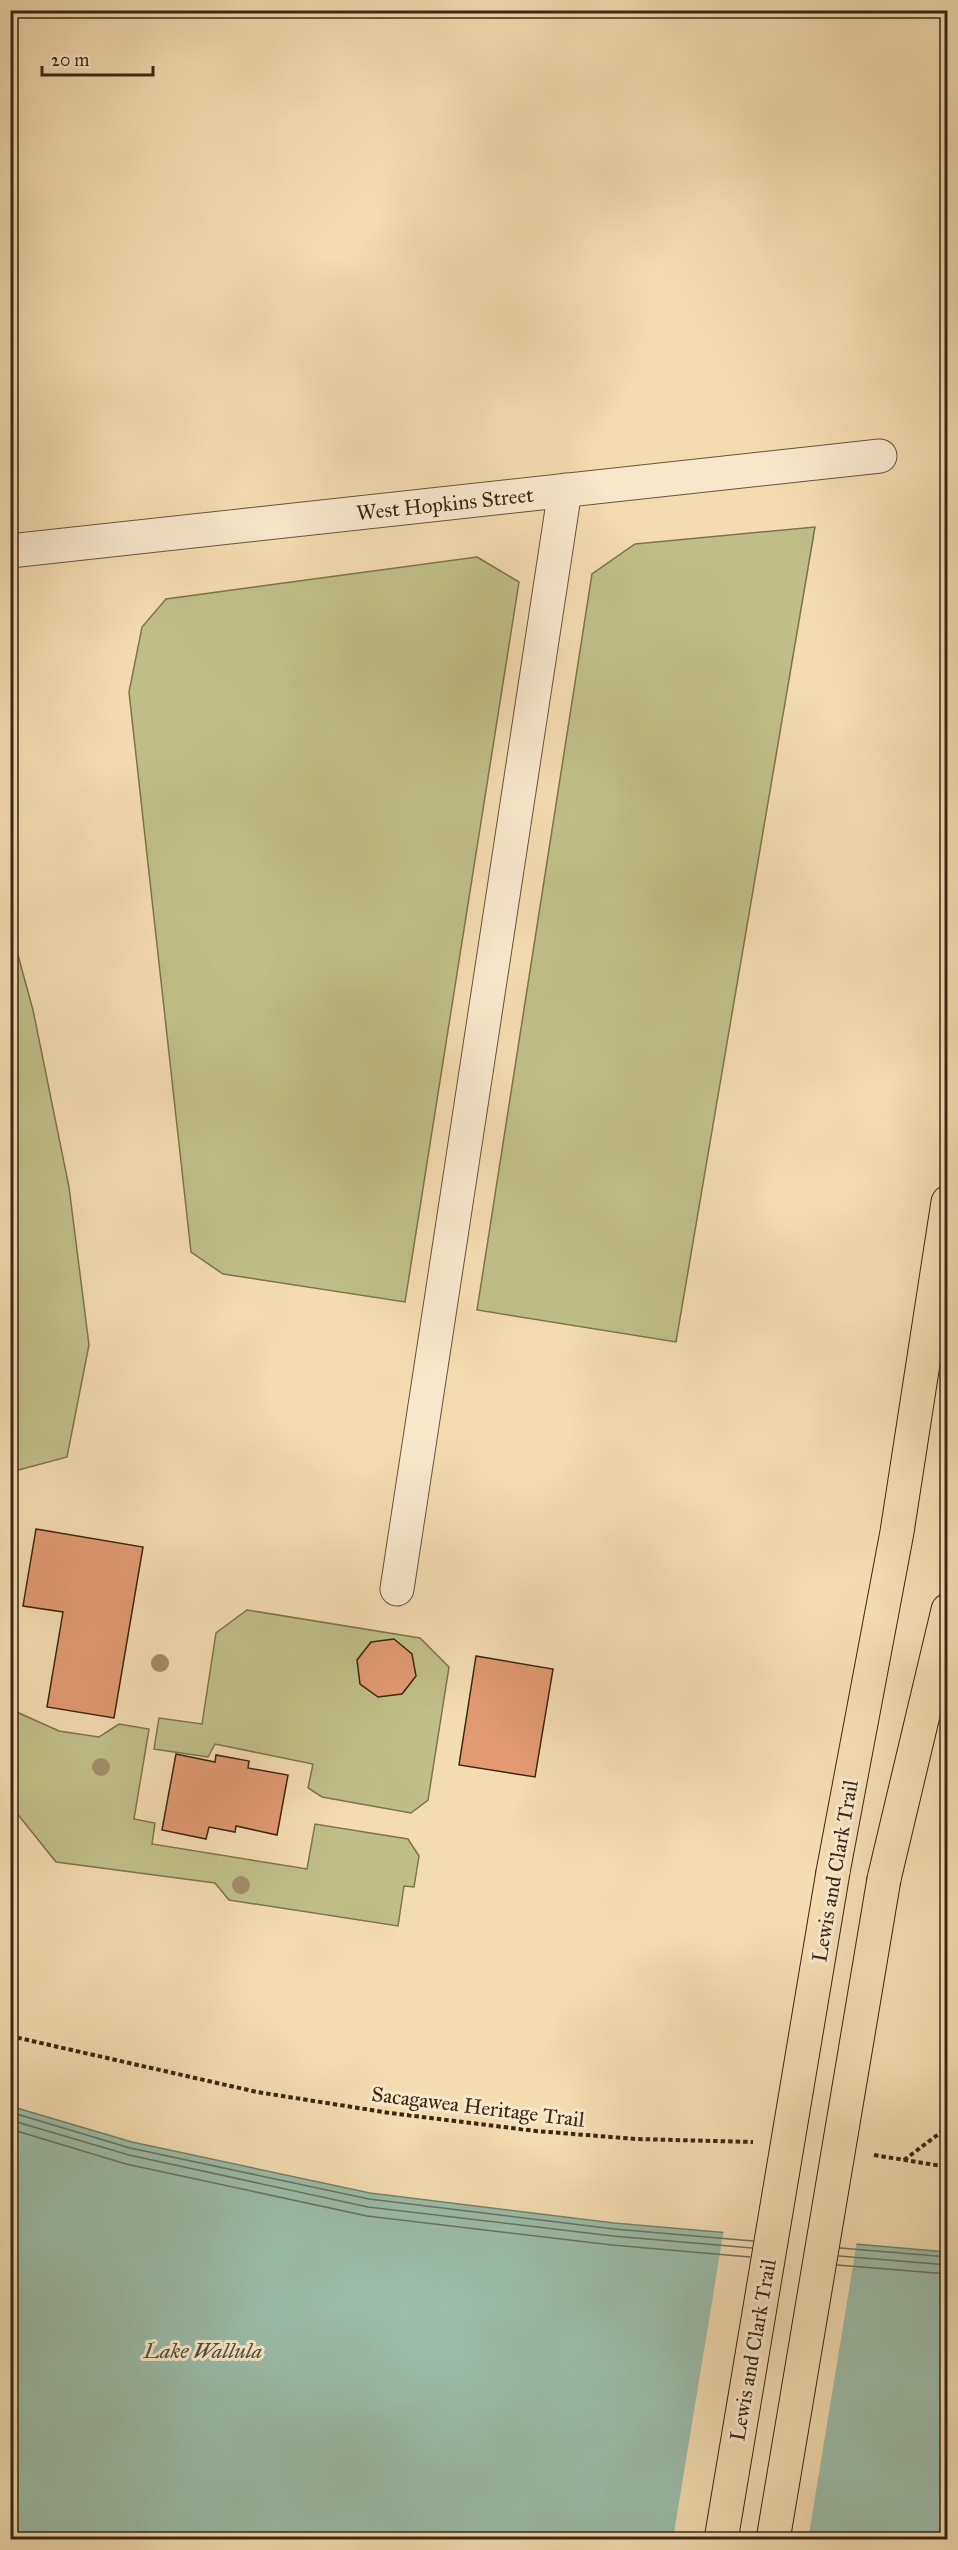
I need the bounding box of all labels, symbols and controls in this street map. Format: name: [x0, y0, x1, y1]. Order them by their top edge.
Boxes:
scale bar: [42, 39, 153, 77]
text: 20 m: [51, 49, 89, 71]
street label: West Hopkins Street: [355, 482, 535, 526]
street label: Lewis and Clark Trail: [806, 1778, 864, 1964]
street label: Sacagawea Heritage Trail: [370, 2081, 586, 2133]
street label: Lewis and Clark Trail: [724, 2257, 782, 2443]
water label: Lake Wallula: [143, 2337, 262, 2364]

